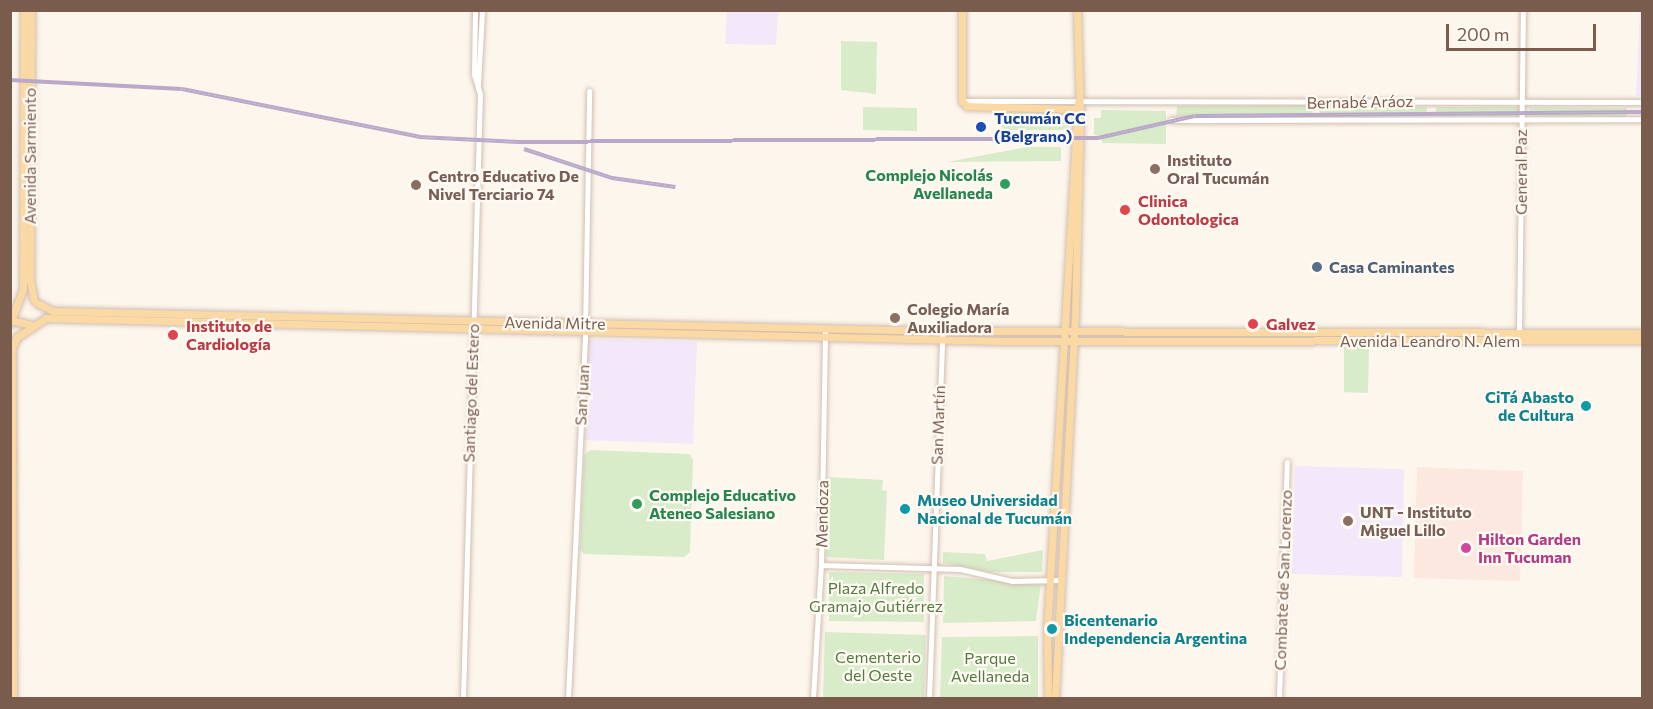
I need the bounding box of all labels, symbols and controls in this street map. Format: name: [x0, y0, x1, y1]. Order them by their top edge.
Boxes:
scale bar: [1449, 12, 1599, 50]
text: 200 m: [1457, 23, 1510, 45]
street label: Avenida Sarmiento: [20, 88, 40, 224]
street label: Bernabé Aráoz: [1306, 91, 1414, 113]
place label: Tucumán CC (Belgrano): [994, 108, 1086, 146]
marker: Tucumán CC (Belgrano): [972, 118, 990, 136]
street label: General Paz: [1511, 129, 1531, 215]
place label: Instituto Oral Tucumán: [1167, 150, 1269, 188]
marker: Instituto Oral Tucumán: [1148, 162, 1162, 176]
place label: Complejo Nicolás Avellaneda: [865, 165, 993, 203]
place label: Centro Educativo De Nivel Terciario 74: [428, 166, 579, 204]
marker: Complejo Nicolás Avellaneda: [998, 177, 1012, 191]
marker: Centro Educativo De Nivel Terciario 74: [409, 178, 423, 192]
place label: Clinica Odontologica: [1138, 191, 1239, 229]
marker: Clinica Odontologica: [1116, 201, 1134, 219]
place label: Casa Caminantes: [1329, 257, 1455, 277]
marker: Casa Caminantes: [1310, 260, 1324, 274]
place label: Colegio María Auxiliadora: [907, 299, 1009, 337]
marker: Colegio María Auxiliadora: [888, 311, 902, 325]
street label: Avenida Mitre: [504, 313, 606, 333]
place label: Galvez: [1266, 314, 1315, 334]
marker: Galvez: [1244, 315, 1262, 333]
place label: Instituto de Cardiología: [186, 316, 272, 354]
street label: Santiago del Estero: [459, 323, 483, 463]
marker: Instituto de Cardiología: [164, 326, 182, 344]
street label: Avenida Leandro N. Alem: [1340, 331, 1520, 351]
street label: San Juan: [571, 364, 593, 426]
street label: San Martín: [927, 385, 949, 465]
place label: CiTá Abasto de Cultura: [1485, 387, 1574, 425]
marker: CiTá Abasto de Cultura: [1579, 399, 1593, 413]
street label: Mendoza: [812, 480, 832, 548]
place label: Complejo Educativo Ateneo Salesiano: [649, 485, 796, 523]
street label: Combate de San Lorenzo: [1270, 489, 1296, 671]
place label: Museo Universidad Nacional de Tucumán: [917, 490, 1072, 528]
marker: Complejo Educativo Ateneo Salesiano: [630, 497, 644, 511]
marker: Museo Universidad Nacional de Tucumán: [898, 502, 912, 516]
place label: UNT - Instituto Miguel Lillo: [1360, 502, 1472, 540]
marker: UNT - Instituto Miguel Lillo: [1341, 514, 1355, 528]
place label: Hilton Garden Inn Tucuman: [1478, 529, 1581, 567]
marker: Hilton Garden Inn Tucuman: [1459, 541, 1473, 555]
park label: Plaza Alfredo Gramajo Gutiérrez: [809, 578, 943, 616]
place label: Bicentenario Independencia Argentina: [1064, 610, 1247, 648]
marker: Bicentenario Independencia Argentina: [1045, 622, 1059, 636]
park label: Cementerio del Oeste: [835, 647, 921, 685]
park label: Parque Avellaneda: [951, 648, 1029, 686]

